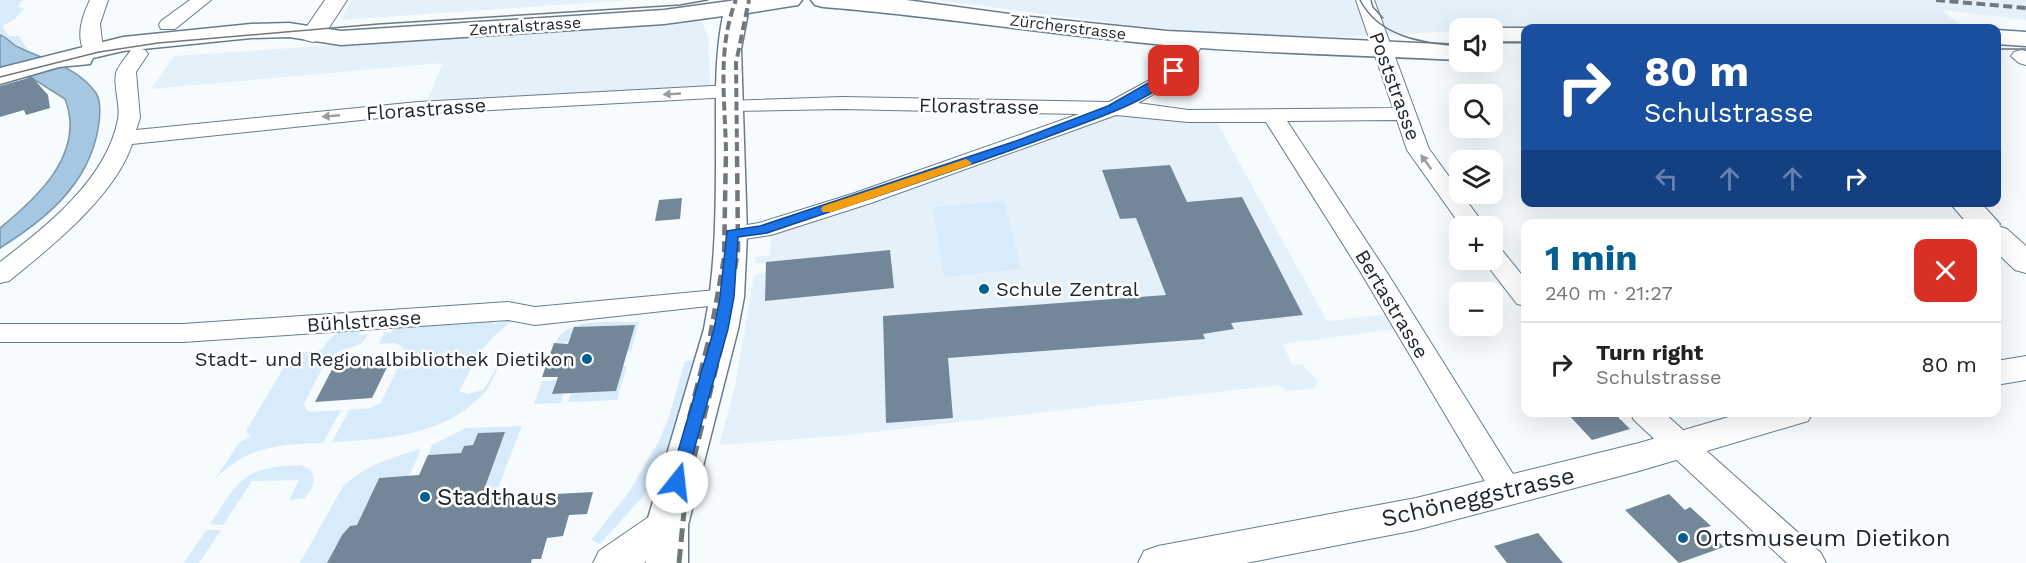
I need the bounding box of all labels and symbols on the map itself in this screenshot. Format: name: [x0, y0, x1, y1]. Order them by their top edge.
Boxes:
street label: Zürcherstrasse: [1009, 10, 1127, 44]
street label: Zentralstrasse: [468, 13, 582, 39]
street label: Poststrasse: [1364, 28, 1426, 144]
pin: [1148, 45, 1199, 96]
one-way arrow: [663, 89, 682, 99]
street label: Florastrasse: [365, 93, 487, 125]
street label: Florastrasse: [919, 93, 1039, 119]
one-way arrow: [322, 111, 341, 121]
one-way arrow: [1420, 154, 1432, 170]
street label: Bertastrasse: [1350, 245, 1434, 363]
place label: Schule Zentral: [996, 277, 1139, 301]
marker: Schule Zentral: [977, 282, 991, 296]
street label: Bühlstrasse: [306, 305, 422, 337]
place label: Stadt- und Regionalbibliothek Dietikon: [195, 347, 575, 371]
marker: Stadt- und Regionalbibliothek Dietikon: [580, 352, 594, 366]
position arrow: [645, 450, 709, 514]
street label: Schöneggstrasse: [1379, 461, 1577, 533]
place label: Stadthaus: [437, 483, 557, 511]
marker: Stadthaus: [418, 490, 432, 504]
place label: Ortsmuseum Dietikon: [1695, 524, 1951, 552]
marker: Ortsmuseum Dietikon: [1676, 531, 1690, 545]

